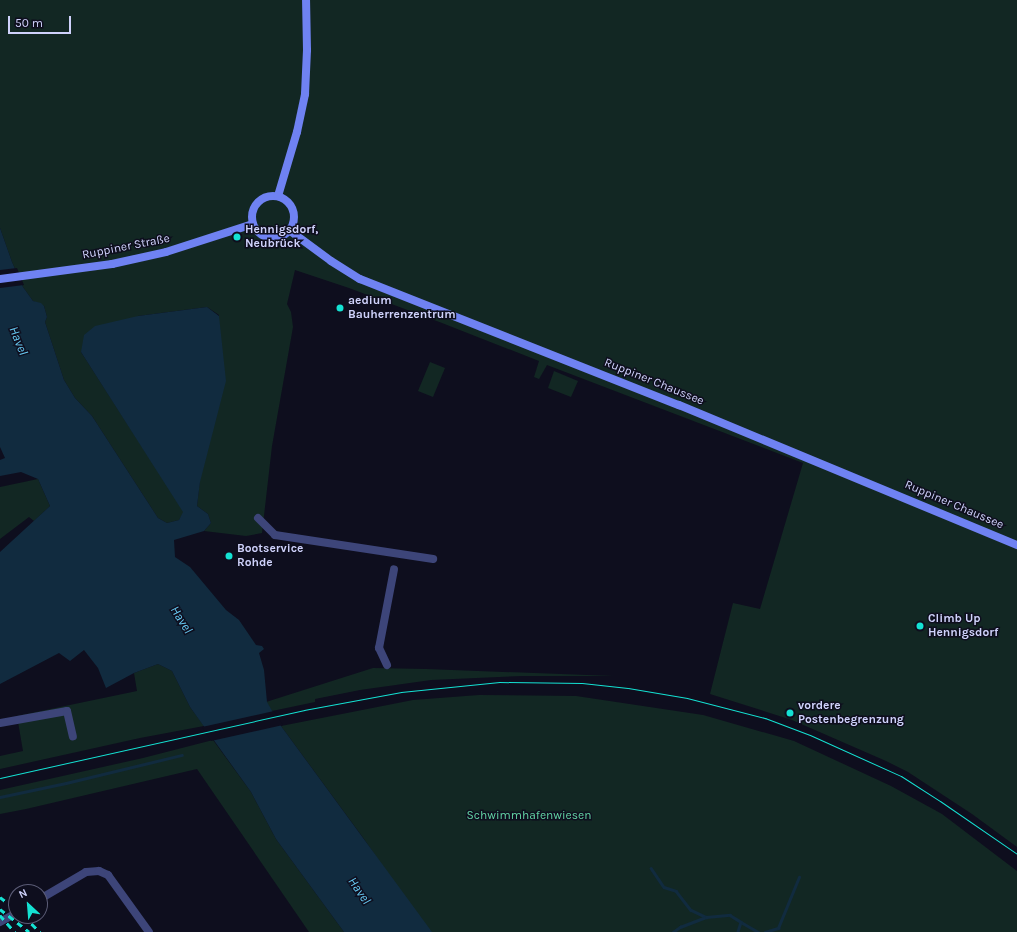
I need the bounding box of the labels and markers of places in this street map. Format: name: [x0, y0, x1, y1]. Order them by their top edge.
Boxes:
place label: Hennigsdorf, Neubrück: [245, 223, 318, 251]
marker: Hennigsdorf, Neubrück: [232, 232, 242, 242]
place label: aedium Bauherrenzentrum: [348, 294, 456, 322]
marker: aedium Bauherrenzentrum: [335, 303, 345, 313]
place label: Bootservice Rohde: [237, 542, 303, 570]
marker: Bootservice Rohde: [224, 551, 234, 561]
place label: Climb Up Hennigsdorf: [928, 612, 998, 640]
marker: Climb Up Hennigsdorf: [915, 621, 925, 631]
place label: vordere Postenbegrenzung: [798, 699, 904, 727]
marker: vordere Postenbegrenzung: [785, 708, 795, 718]

